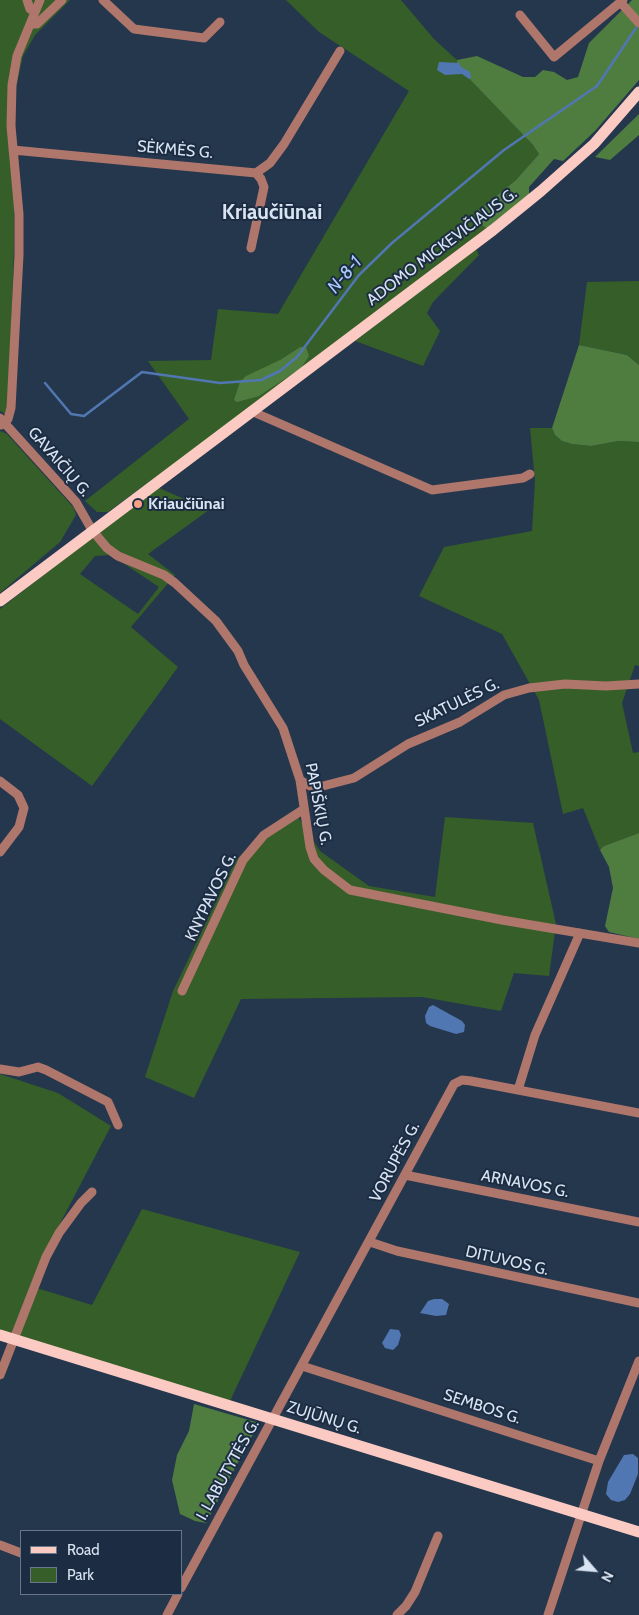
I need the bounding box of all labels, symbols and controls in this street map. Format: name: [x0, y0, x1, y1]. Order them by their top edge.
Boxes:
street label: SĖKMĖS G.: [136, 137, 214, 163]
street label: ADOMO MICKEVIČIAUS G.: [363, 184, 521, 310]
district label: Kriaučiūnai: [222, 200, 322, 226]
water label: N-8-1: [323, 252, 367, 298]
street label: GAVAIČIŲ G.: [24, 423, 94, 501]
place label: Kriaučiūnai: [148, 494, 224, 514]
marker: Kriaučiūnai: [132, 498, 144, 510]
street label: SKATULĖS G.: [412, 674, 502, 732]
street label: PAPIŠKIŲ G.: [301, 761, 335, 847]
street label: KNYPAVOS G.: [181, 850, 241, 944]
street label: VORUPĖS G.: [366, 1119, 424, 1205]
street label: ARNAVOS G.: [480, 1166, 570, 1202]
street label: DITUVOS G.: [464, 1242, 550, 1280]
street label: SEMBOS G.: [441, 1386, 523, 1428]
street label: ZUJŪNŲ G.: [285, 1398, 363, 1438]
street label: I. LABUTYTĖS G.: [192, 1416, 264, 1524]
legend: [20, 1530, 182, 1595]
text: Road: [67, 1541, 100, 1559]
north arrow: [569, 1545, 619, 1595]
text: Park: [67, 1566, 94, 1584]
text: N: [597, 1568, 618, 1585]

